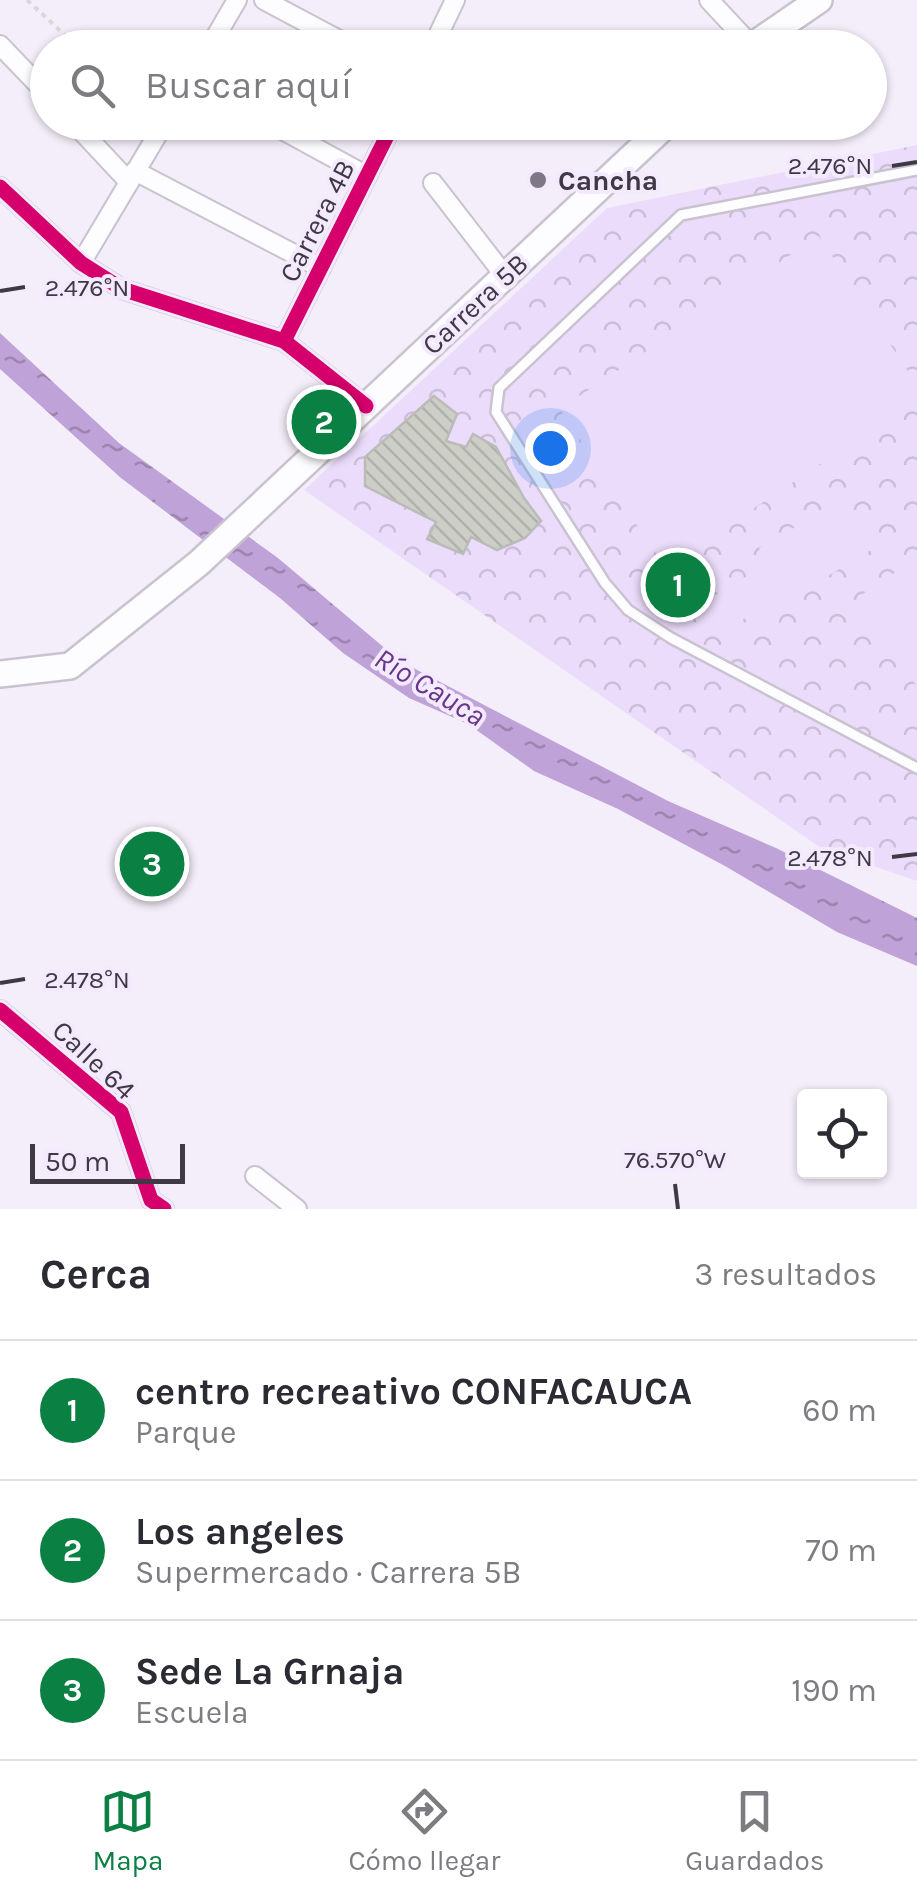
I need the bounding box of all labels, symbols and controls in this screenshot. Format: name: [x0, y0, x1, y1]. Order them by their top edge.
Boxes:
search box: [30, 30, 887, 140]
icon: search: [65, 58, 120, 113]
text: Buscar aquí: [145, 63, 352, 108]
text: 2.476°N: [788, 151, 872, 180]
street label: Carrera 4B: [272, 155, 362, 287]
place label: Cancha: [558, 164, 658, 197]
marker: Cancha: [527, 169, 549, 191]
street label: Carrera 5B: [415, 247, 535, 361]
text: 2.476°N: [45, 273, 129, 302]
pin: 2: [292, 384, 356, 460]
your location: [525, 423, 576, 474]
pin: 1: [646, 548, 710, 622]
water label: Río Cauca: [368, 640, 492, 734]
pin: 3: [120, 826, 184, 902]
text: 2.478°N: [787, 843, 873, 872]
text: 2.478°N: [44, 965, 130, 994]
street label: Calle 64: [46, 1014, 142, 1107]
map controls: [797, 1089, 887, 1179]
button: locate: [797, 1089, 887, 1179]
scale bar: [30, 1139, 185, 1184]
text: 50 m: [45, 1145, 110, 1178]
text: 76.570°W: [624, 1145, 726, 1174]
text: Cerca: [40, 1249, 152, 1299]
text: 3 resultados: [694, 1256, 877, 1293]
text: centro recreativo CONFACAUCA: [135, 1369, 692, 1414]
text: 1: [67, 1392, 78, 1429]
text: 60 m: [802, 1392, 877, 1429]
text: Parque: [135, 1414, 236, 1451]
text: Los angeles: [135, 1509, 345, 1554]
text: 2: [63, 1532, 82, 1569]
text: 70 m: [805, 1532, 877, 1569]
text: Supermercado · Carrera 5B: [135, 1554, 521, 1591]
text: Sede La Grnaja: [135, 1649, 405, 1694]
text: 3: [63, 1672, 82, 1709]
text: 190 m: [791, 1672, 877, 1709]
text: Escuela: [135, 1694, 249, 1731]
tab: Mapa: [92, 1784, 163, 1877]
tab: Cómo llegar: [348, 1784, 500, 1877]
tab: Guardados: [685, 1784, 825, 1877]

